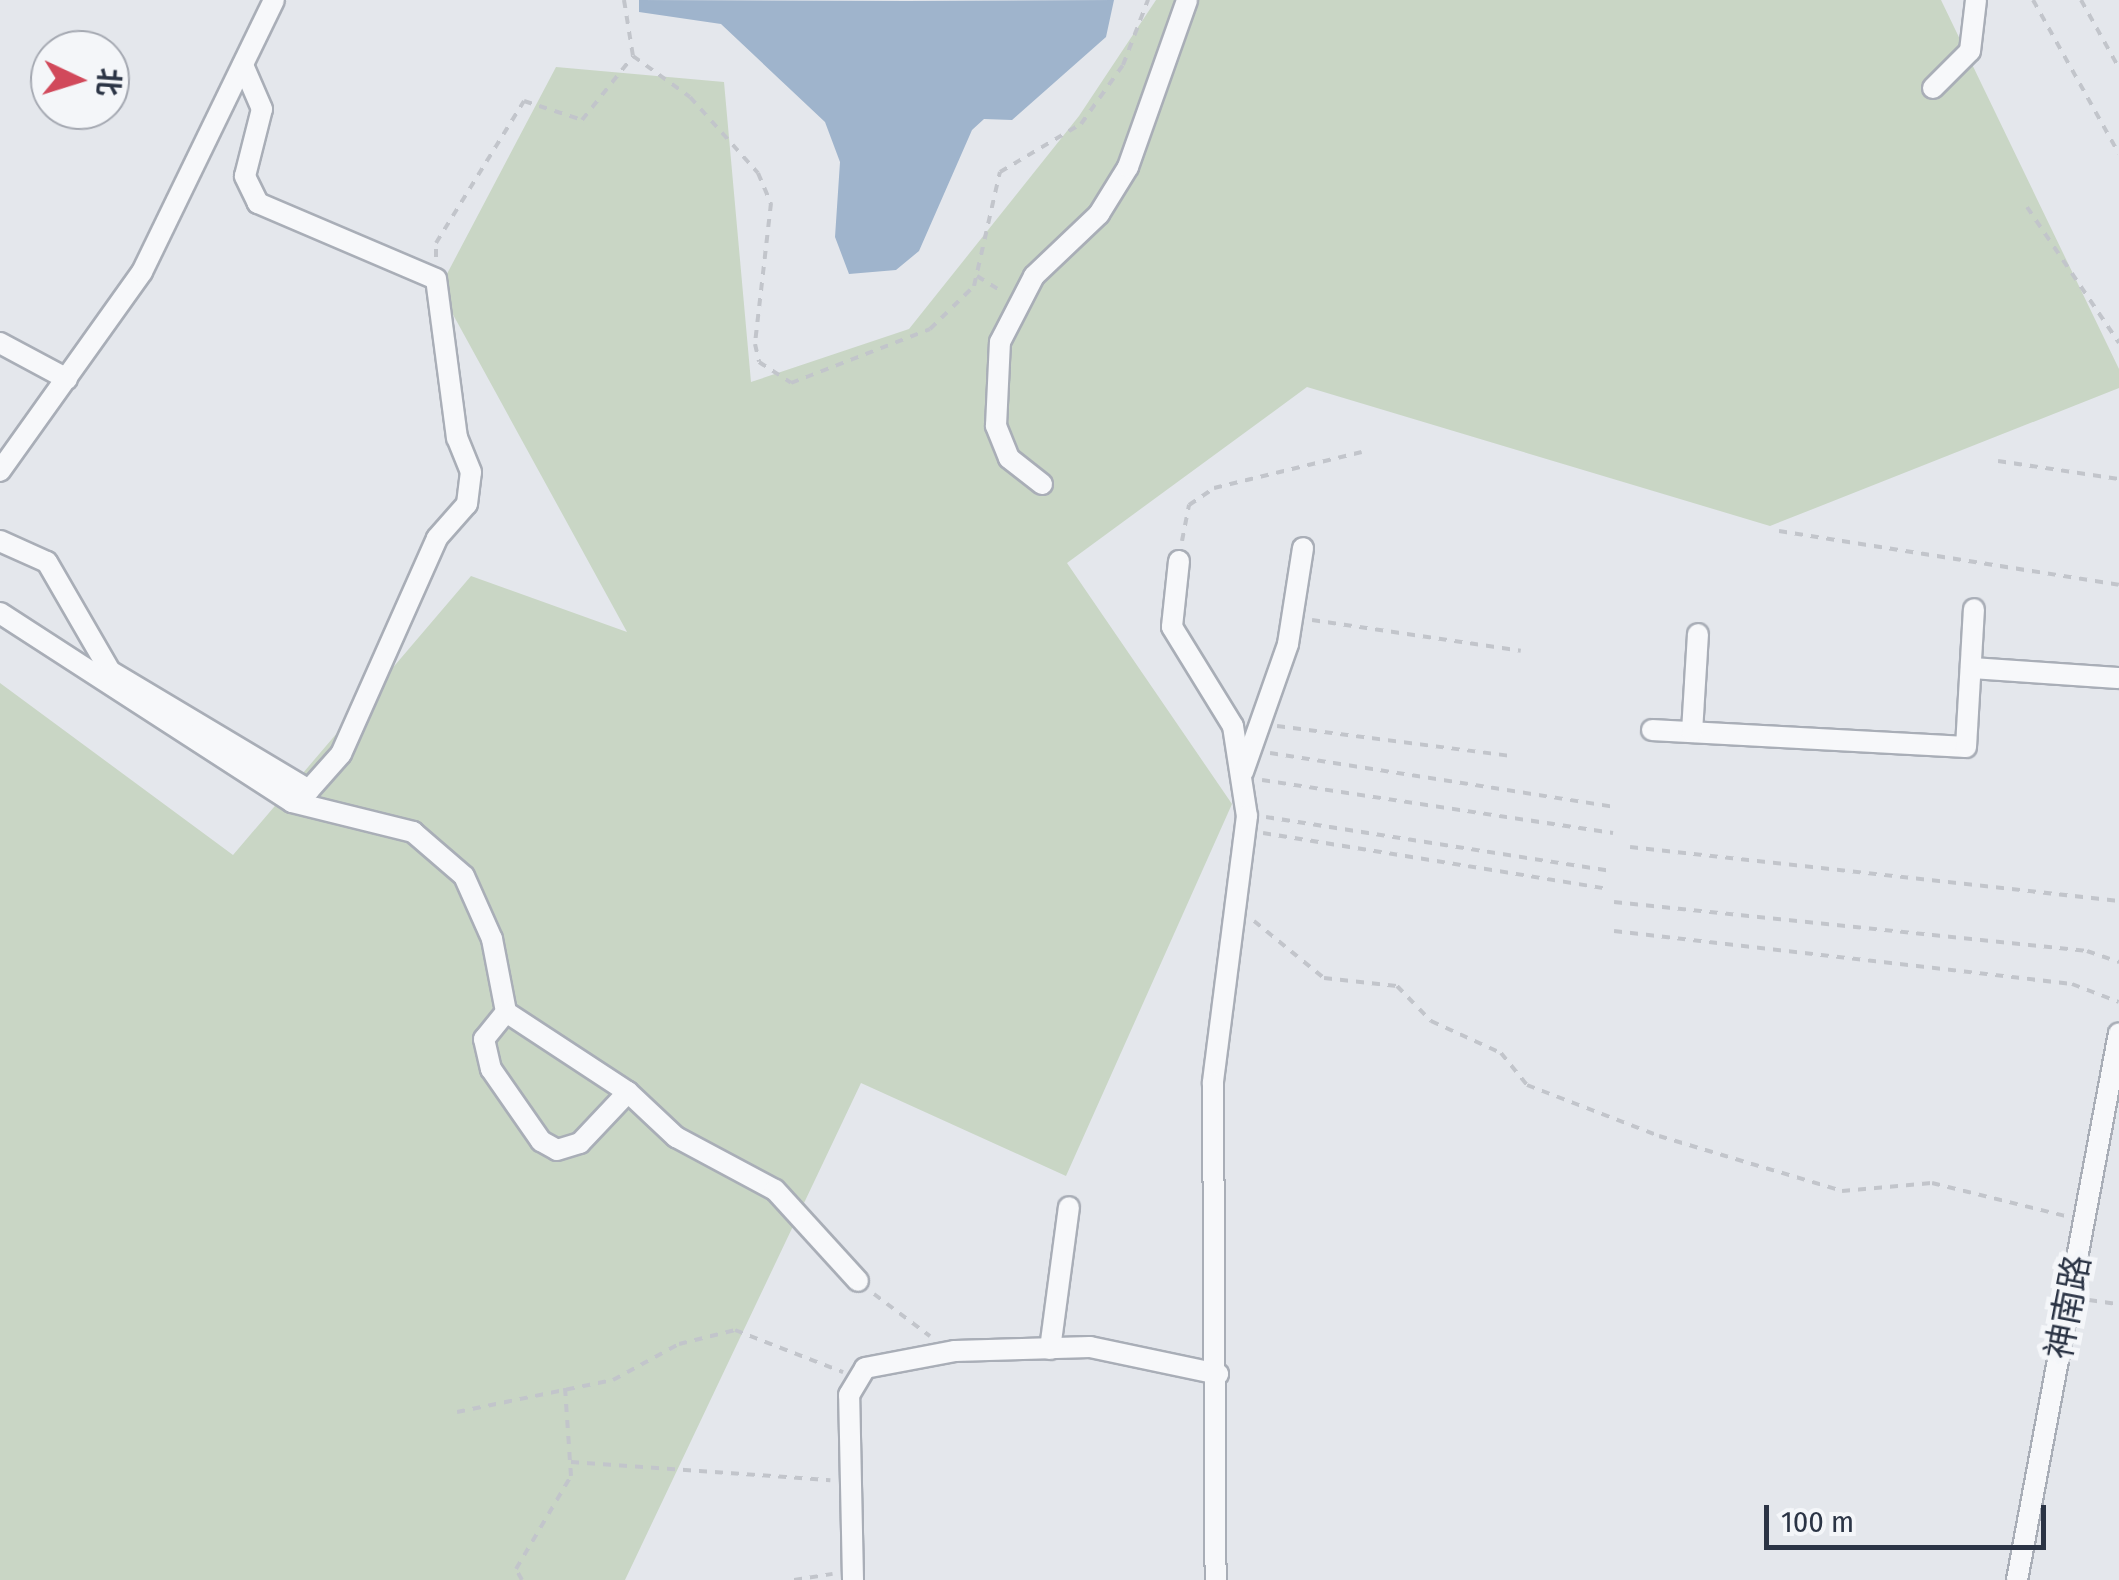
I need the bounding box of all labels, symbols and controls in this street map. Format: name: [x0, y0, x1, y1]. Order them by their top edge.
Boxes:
north arrow: [30, 30, 130, 130]
text: 北: [91, 67, 126, 97]
street label: 神南路: [2037, 1251, 2099, 1363]
scale bar: [1769, 1485, 2052, 1547]
text: 100 m: [1781, 1504, 1854, 1540]

